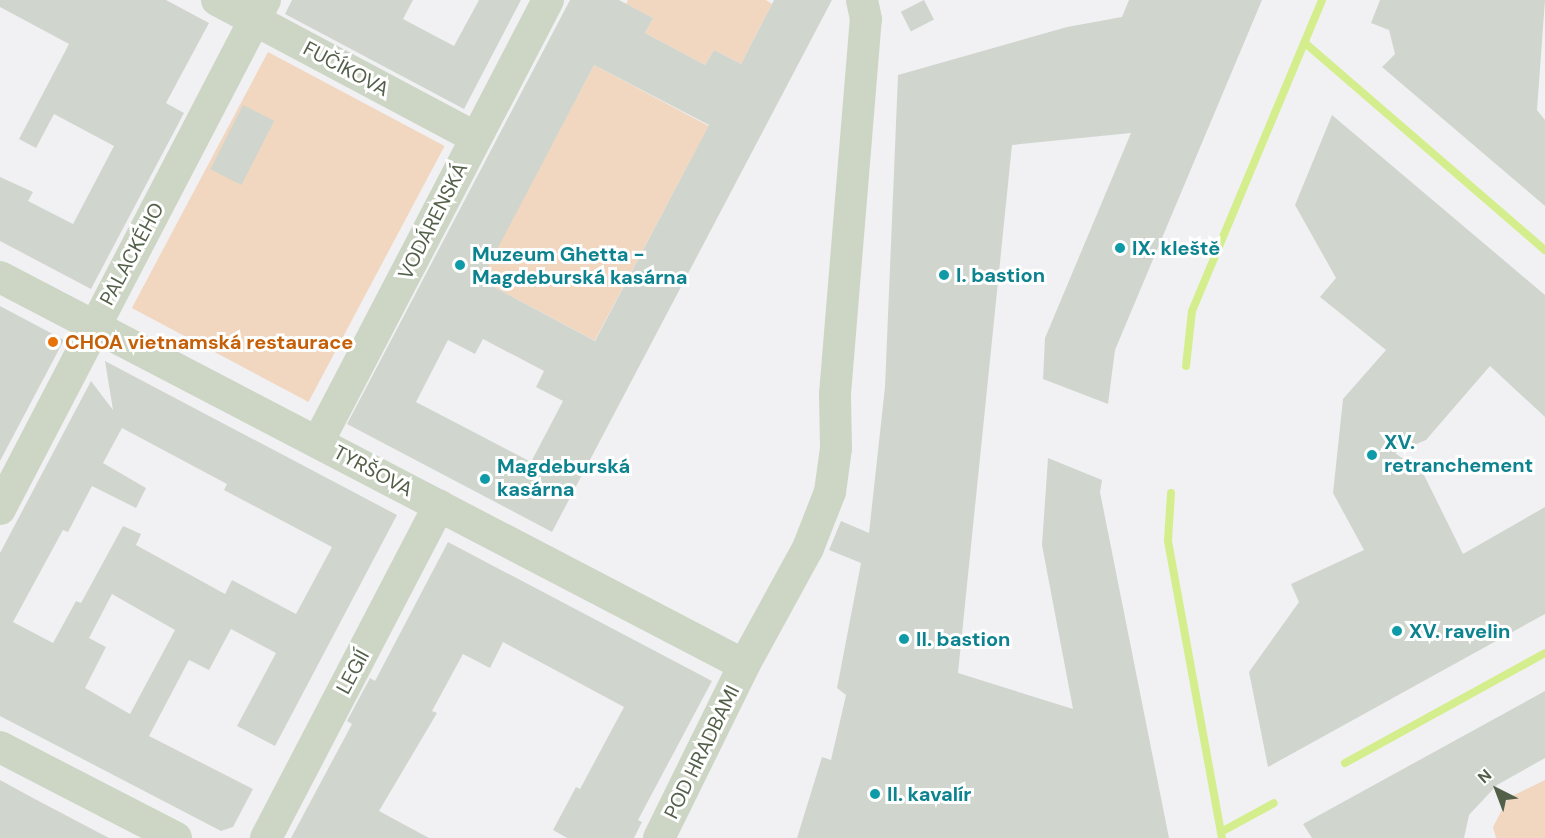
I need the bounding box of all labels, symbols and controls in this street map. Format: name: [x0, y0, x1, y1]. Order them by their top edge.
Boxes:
street label: FUČÍKOVA: [299, 36, 393, 102]
street label: VODÁRENSKÁ: [393, 159, 473, 283]
street label: PALACKÉHO: [95, 199, 169, 309]
place label: IX. kleště: [1132, 236, 1220, 260]
marker: IX. kleště: [1113, 241, 1127, 255]
place label: Muzeum Ghetta - Magdeburská kasárna: [472, 242, 687, 289]
marker: Muzeum Ghetta - Magdeburská kasárna: [453, 258, 467, 272]
place label: I. bastion: [956, 263, 1045, 287]
marker: I. bastion: [937, 268, 951, 282]
place label: CHOA vietnamská restaurace: [65, 330, 353, 354]
marker: CHOA vietnamská restaurace: [46, 335, 60, 349]
place label: XV. retranchement: [1384, 431, 1533, 478]
street label: TYRŠOVA: [329, 440, 417, 502]
marker: XV. retranchement: [1365, 448, 1379, 462]
place label: Magdeburská kasárna: [497, 455, 630, 502]
marker: Magdeburská kasárna: [478, 472, 492, 486]
place label: XV. ravelin: [1409, 619, 1510, 643]
marker: XV. ravelin: [1390, 624, 1404, 638]
place label: II. bastion: [916, 627, 1010, 651]
marker: II. bastion: [897, 632, 911, 646]
street label: LEGIÍ: [332, 646, 374, 698]
street label: POD HRADBAMI: [659, 681, 745, 823]
north arrow: [1467, 760, 1527, 820]
text: N: [1473, 765, 1496, 788]
place label: II. kavalír: [887, 782, 971, 806]
marker: II. kavalír: [868, 787, 882, 801]

